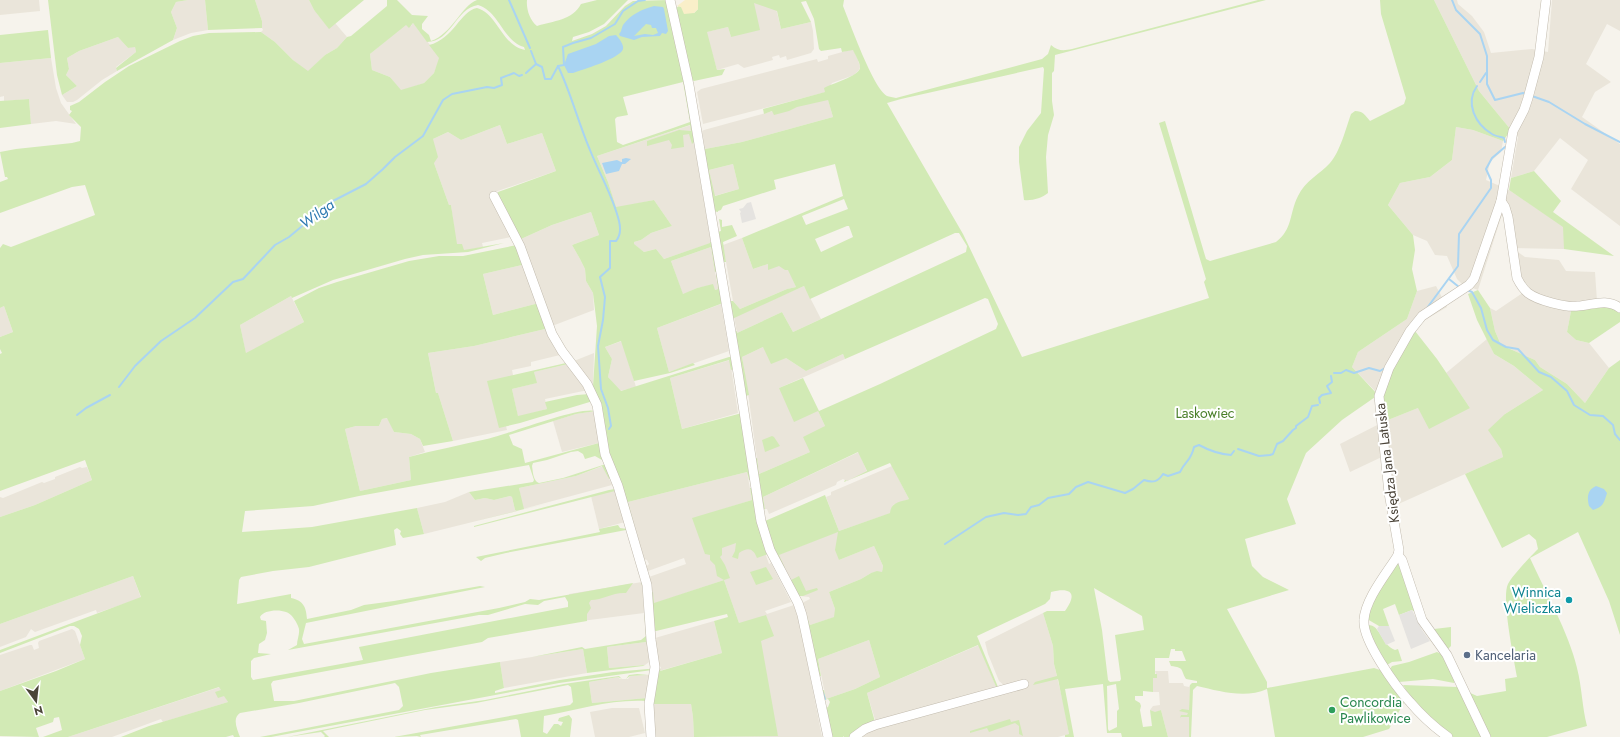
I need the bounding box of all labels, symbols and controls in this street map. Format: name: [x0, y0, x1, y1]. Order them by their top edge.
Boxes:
water label: Wilga: [295, 193, 339, 234]
street label: Księdza Jana Latuska: [1370, 402, 1404, 524]
park label: Laskowiec: [1175, 403, 1235, 423]
place label: Winnica Wieliczka: [1503, 582, 1561, 618]
marker: Winnica Wieliczka: [1564, 595, 1574, 605]
place label: Kancelaria: [1475, 645, 1536, 665]
marker: Kancelaria: [1462, 650, 1472, 660]
north arrow: [16, 681, 56, 721]
place label: Concordia Pawlikowice: [1340, 692, 1411, 728]
text: N: [32, 702, 45, 720]
marker: Concordia Pawlikowice: [1327, 705, 1337, 715]

